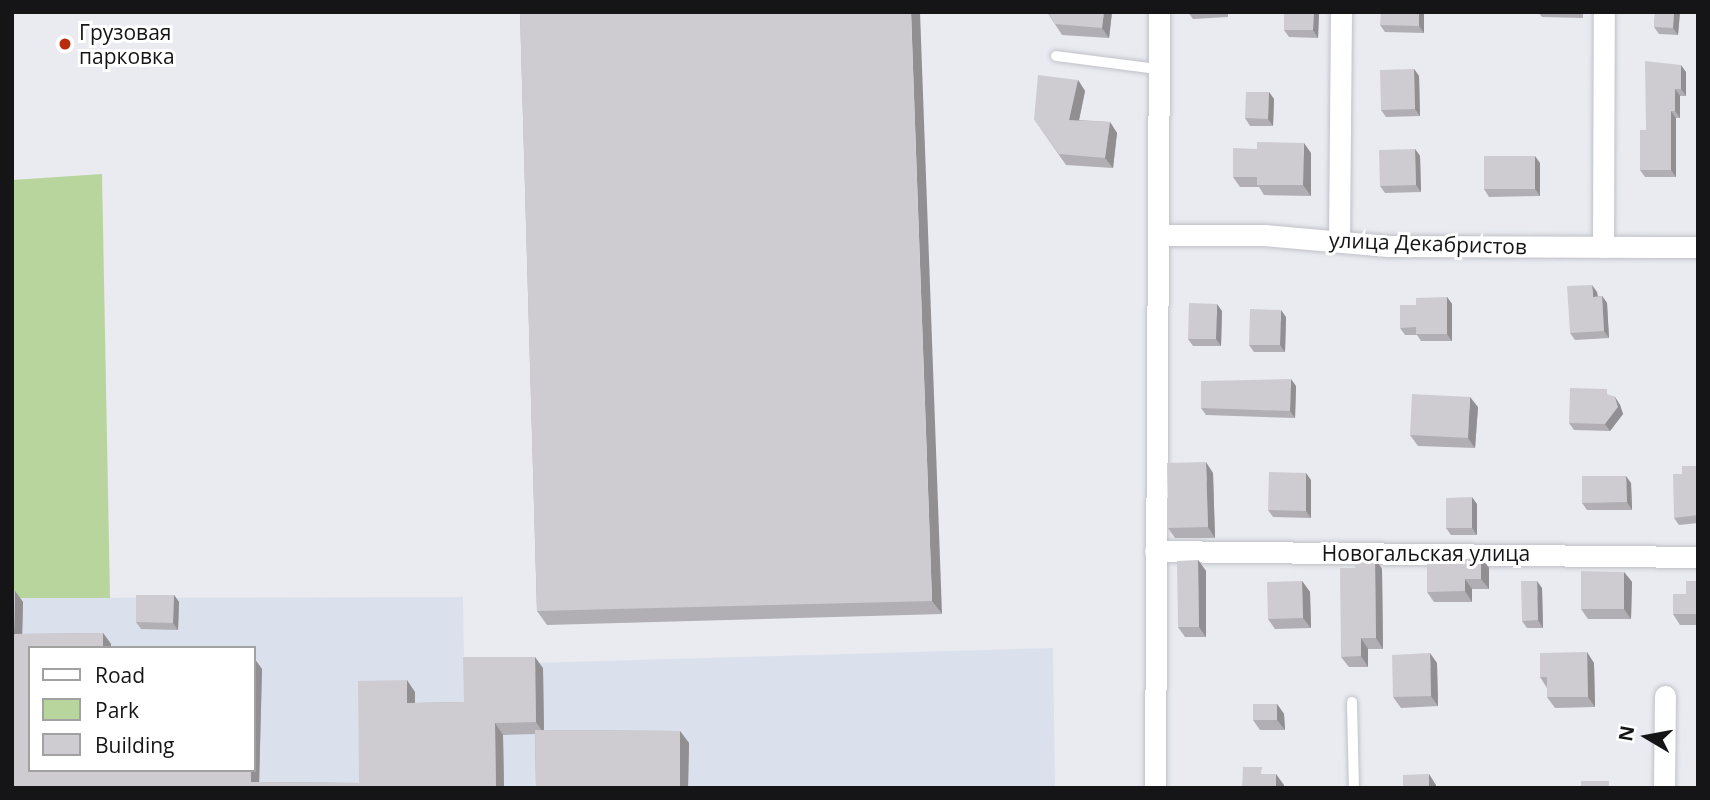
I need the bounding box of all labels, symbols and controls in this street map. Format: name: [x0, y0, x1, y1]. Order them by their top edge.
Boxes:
place label: Грузовая парковка: [79, 19, 175, 69]
marker: Грузовая парковка: [57, 36, 73, 52]
street label: улица Декабристов: [1329, 227, 1527, 259]
street label: Новогальская улица: [1322, 540, 1530, 566]
legend: [28, 646, 256, 772]
text: Road: [95, 661, 145, 689]
text: Park: [95, 696, 139, 724]
north arrow: [1612, 702, 1682, 772]
text: N: [1612, 723, 1640, 743]
text: Building: [95, 731, 174, 759]

